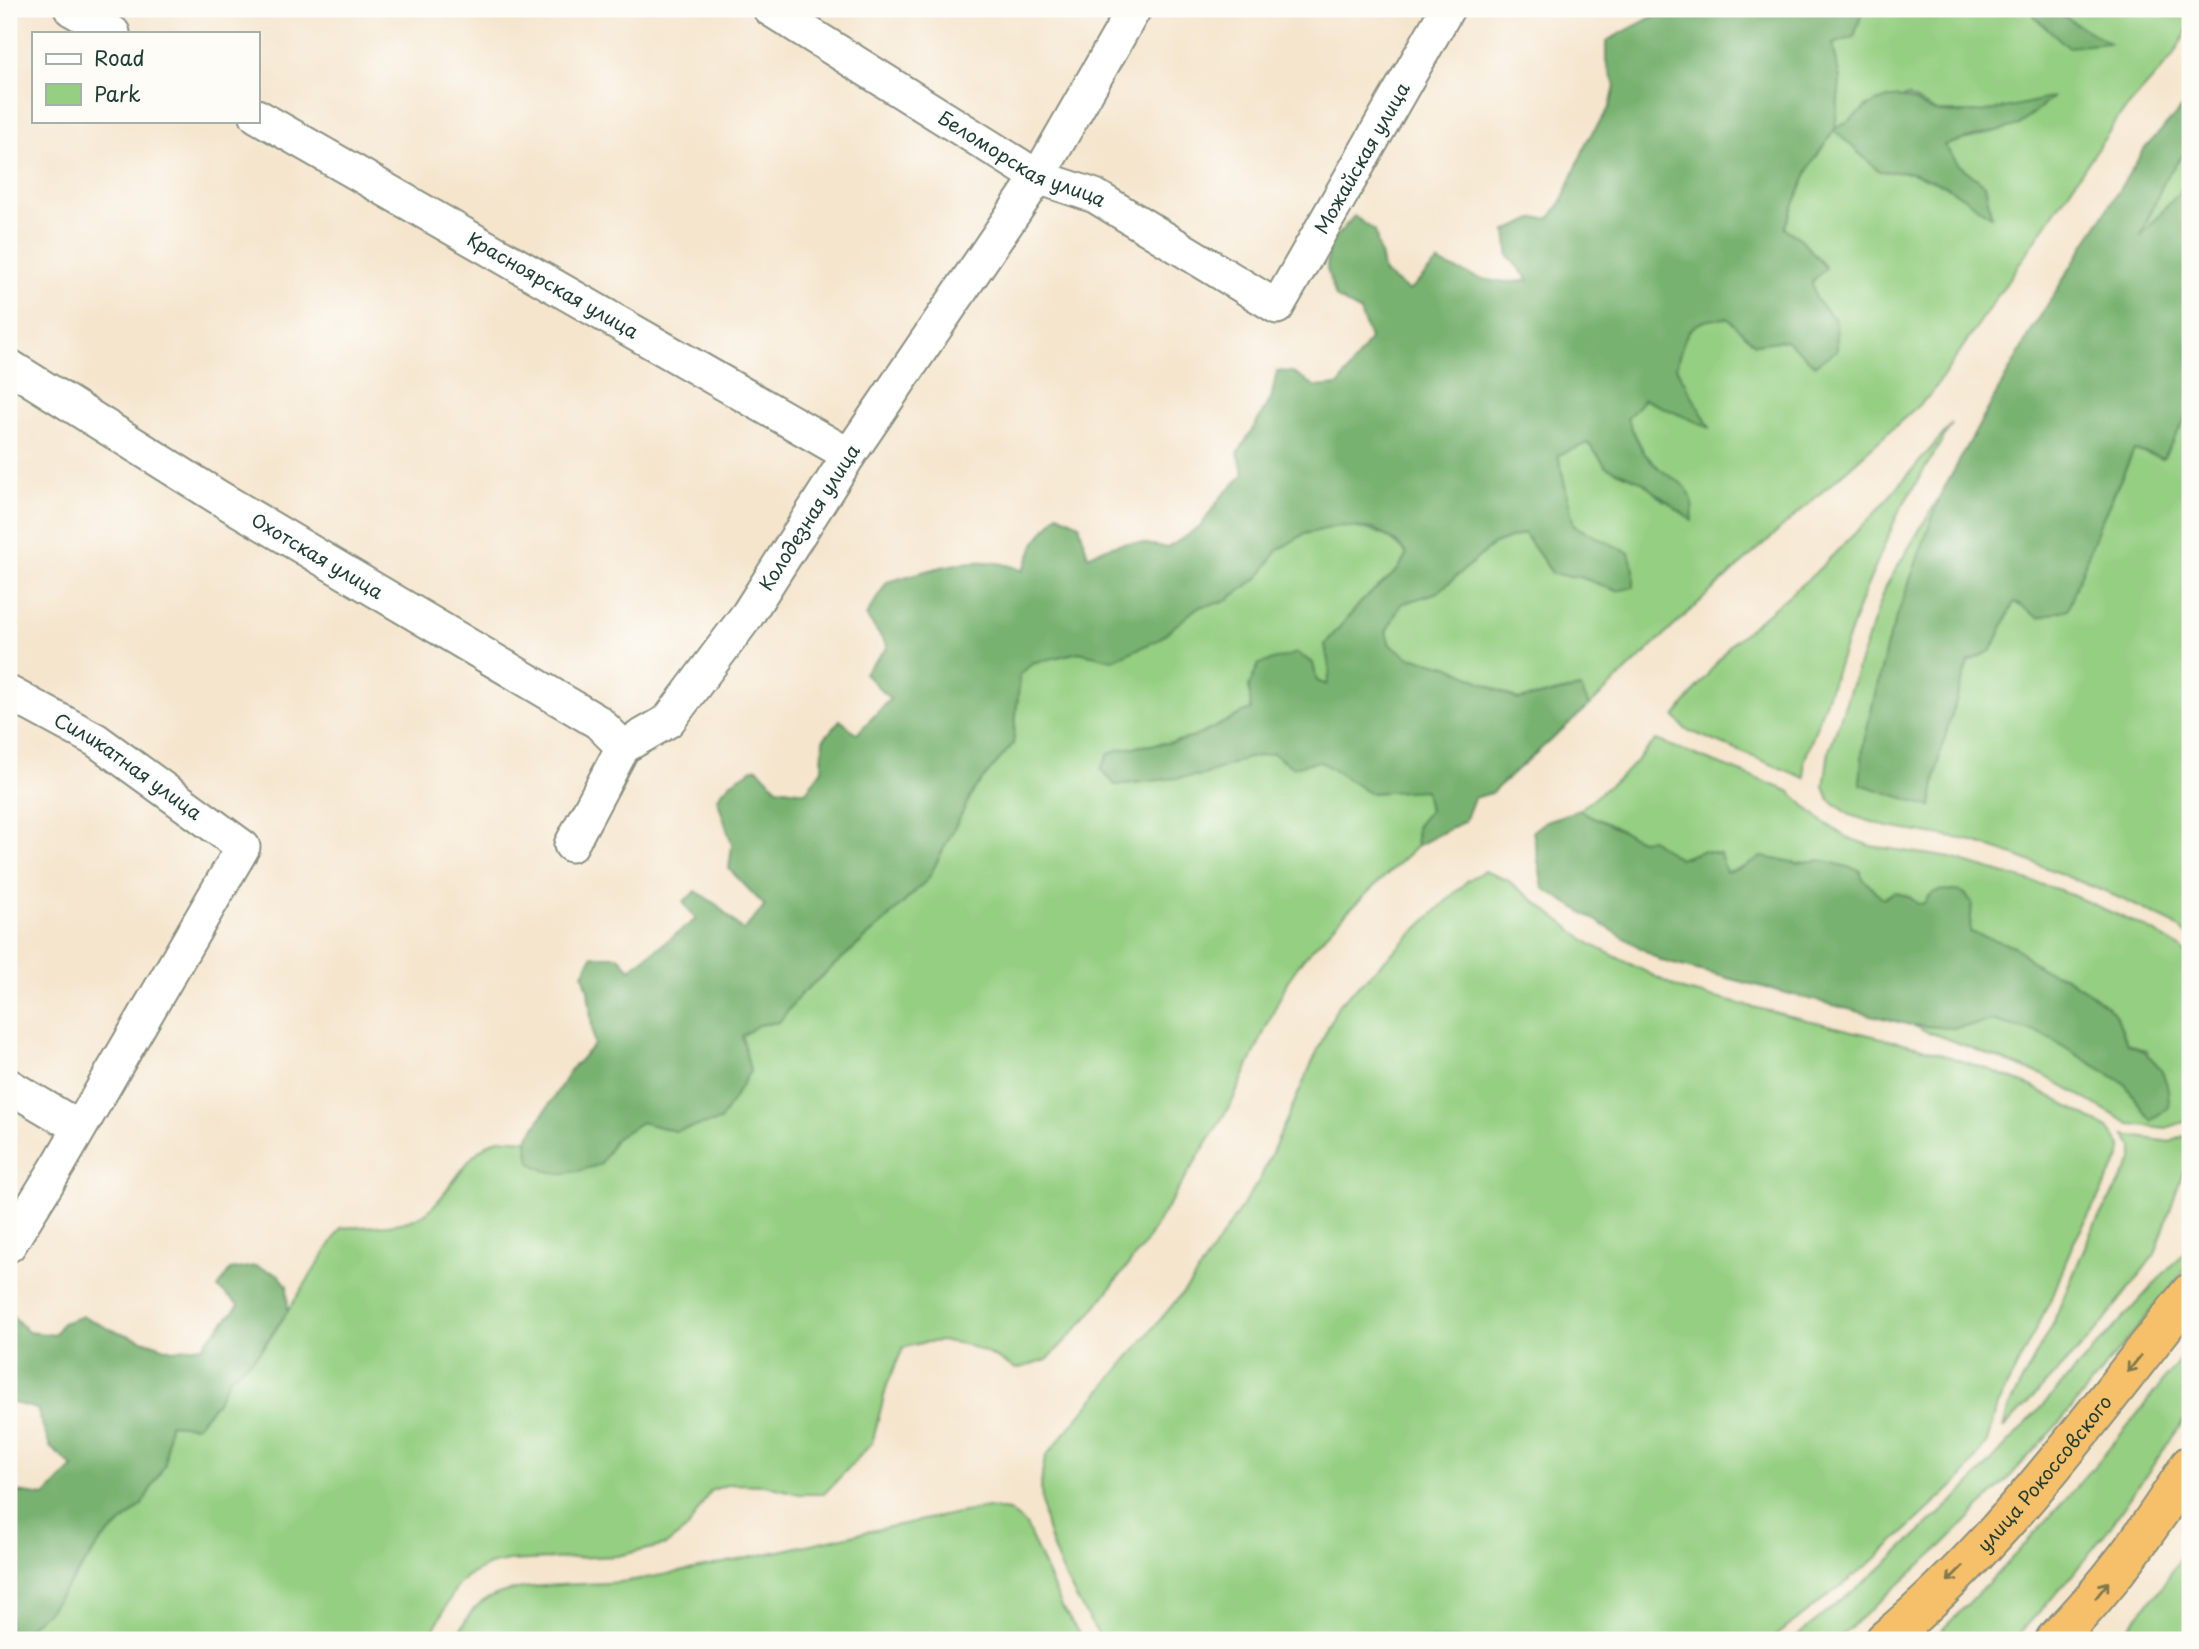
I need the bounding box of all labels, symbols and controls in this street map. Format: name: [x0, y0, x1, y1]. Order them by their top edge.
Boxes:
legend: [32, 32, 259, 122]
text: Road: [94, 41, 145, 73]
street label: Можайская улица: [1307, 76, 1416, 239]
text: Park: [94, 77, 141, 109]
street label: Беломорская улица: [933, 103, 1112, 213]
street label: Красноярская улица: [463, 224, 644, 345]
street label: Колодезная улица: [751, 438, 866, 596]
street label: Охотская улица: [246, 505, 389, 605]
street label: Силикатная улица: [50, 705, 208, 826]
one-way arrow: [2126, 1354, 2141, 1372]
street label: улица Рокоссовского: [1970, 1388, 2118, 1558]
one-way arrow: [1946, 1566, 1963, 1583]
one-way arrow: [2094, 1582, 2109, 1600]

